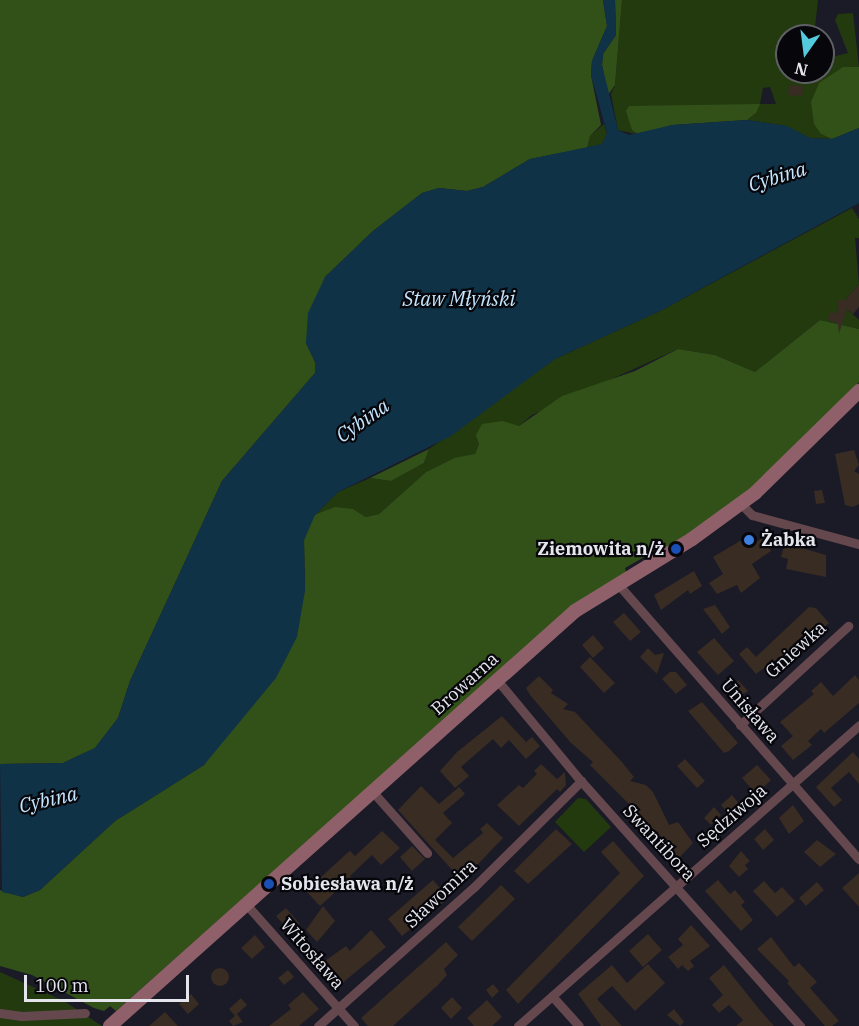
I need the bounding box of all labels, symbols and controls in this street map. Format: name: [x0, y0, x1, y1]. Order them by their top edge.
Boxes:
north arrow: [775, 24, 835, 84]
text: N: [793, 58, 810, 81]
water label: Cybina: [745, 156, 809, 196]
water label: Staw Młyński: [402, 286, 516, 310]
water label: Cybina: [331, 393, 393, 447]
place label: Żabka: [761, 529, 816, 551]
marker: Żabka: [742, 533, 756, 547]
place label: Ziemowita n/ż: [537, 538, 664, 560]
marker: Ziemowita n/ż: [669, 542, 683, 556]
street label: Gniewka: [761, 617, 831, 683]
street label: Browarna: [427, 648, 503, 720]
street label: Unisława: [716, 674, 784, 748]
street label: Sędziwoja: [693, 780, 771, 852]
water label: Cybina: [16, 781, 80, 817]
street label: Swantibora: [618, 800, 700, 886]
street label: Sławomira: [401, 855, 481, 933]
place label: Sobiesława n/ż: [281, 873, 414, 895]
marker: Sobiesława n/ż: [262, 877, 276, 891]
street label: Witosława: [275, 914, 349, 994]
scale bar: [27, 963, 192, 1001]
text: 100 m: [35, 974, 89, 997]

